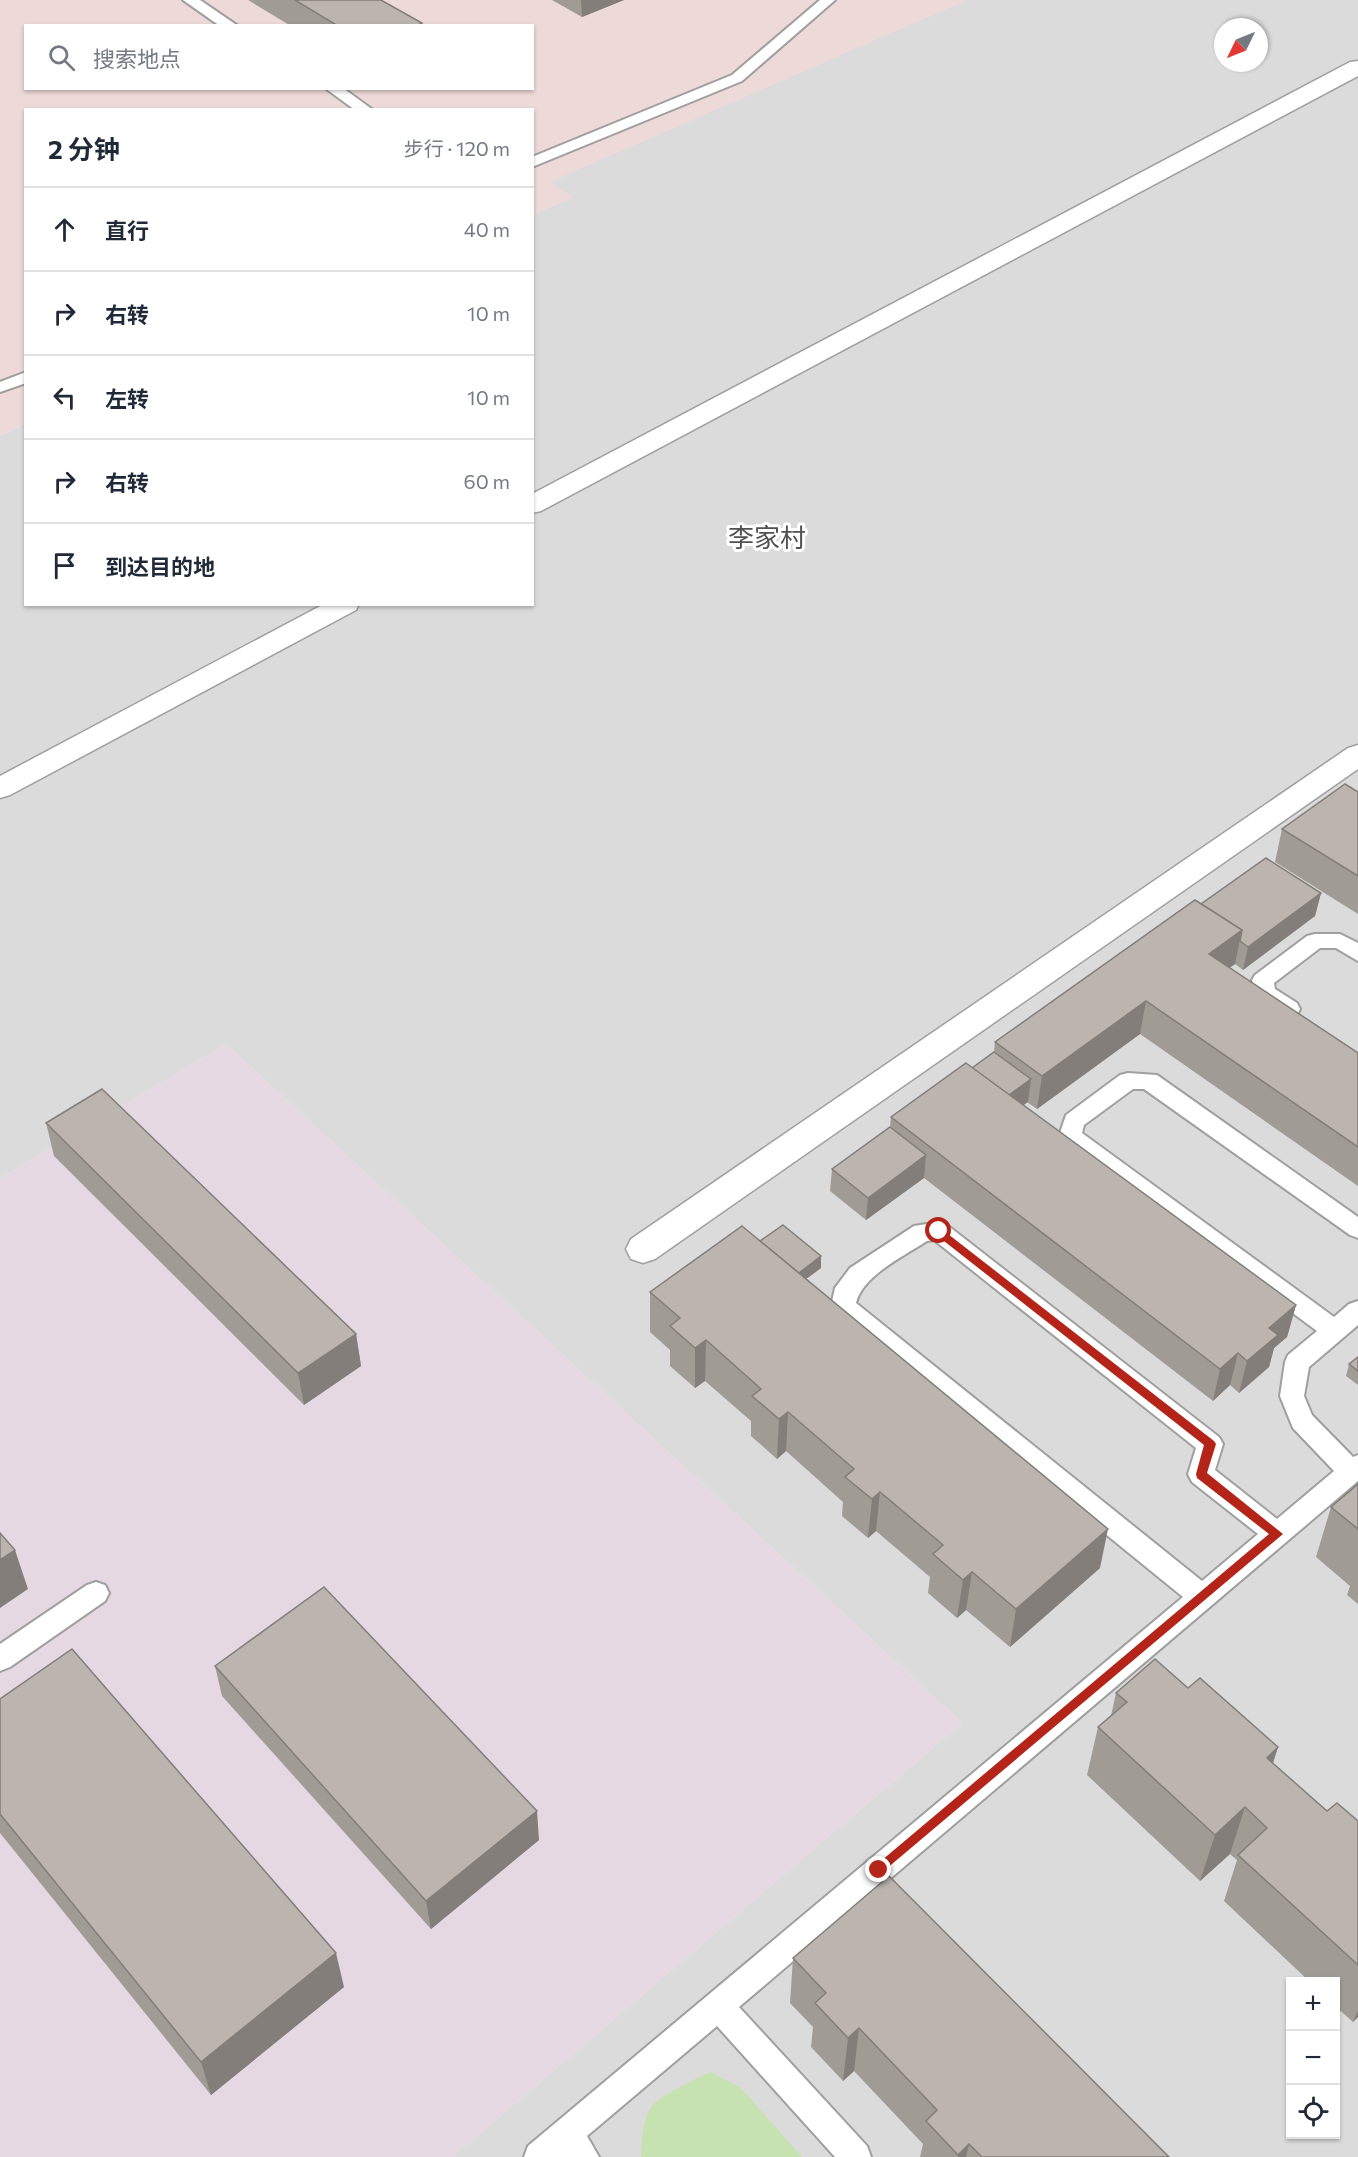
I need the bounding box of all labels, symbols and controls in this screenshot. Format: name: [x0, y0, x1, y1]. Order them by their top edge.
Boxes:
north arrow: [1214, 18, 1268, 72]
search box: [24, 24, 534, 90]
icon: search: [45, 41, 78, 74]
text: 搜索地点: [93, 45, 181, 72]
text: 2 分钟: [48, 133, 120, 164]
text: 步行 · 120 m: [404, 136, 510, 160]
icon: ahead: [48, 213, 81, 246]
text: 直行: [105, 217, 149, 244]
text: 40 m: [464, 217, 510, 241]
icon: right: [48, 297, 81, 330]
text: 右转: [105, 301, 149, 328]
text: 10 m: [467, 301, 510, 325]
icon: left: [48, 381, 81, 414]
text: 左转: [105, 385, 149, 412]
text: 10 m: [467, 385, 510, 409]
icon: right: [48, 465, 81, 498]
text: 右转: [105, 469, 149, 496]
text: 60 m: [464, 469, 510, 493]
district label: 李家村: [728, 521, 806, 552]
icon: arrive: [48, 549, 81, 582]
text: 到达目的地: [105, 553, 215, 580]
route start: [925, 1217, 951, 1243]
route end: [865, 1856, 891, 1882]
map controls: [1286, 1977, 1340, 2139]
button: +: [1286, 1977, 1340, 2031]
button: −: [1286, 2031, 1340, 2085]
button: locate: [1286, 2085, 1340, 2139]

